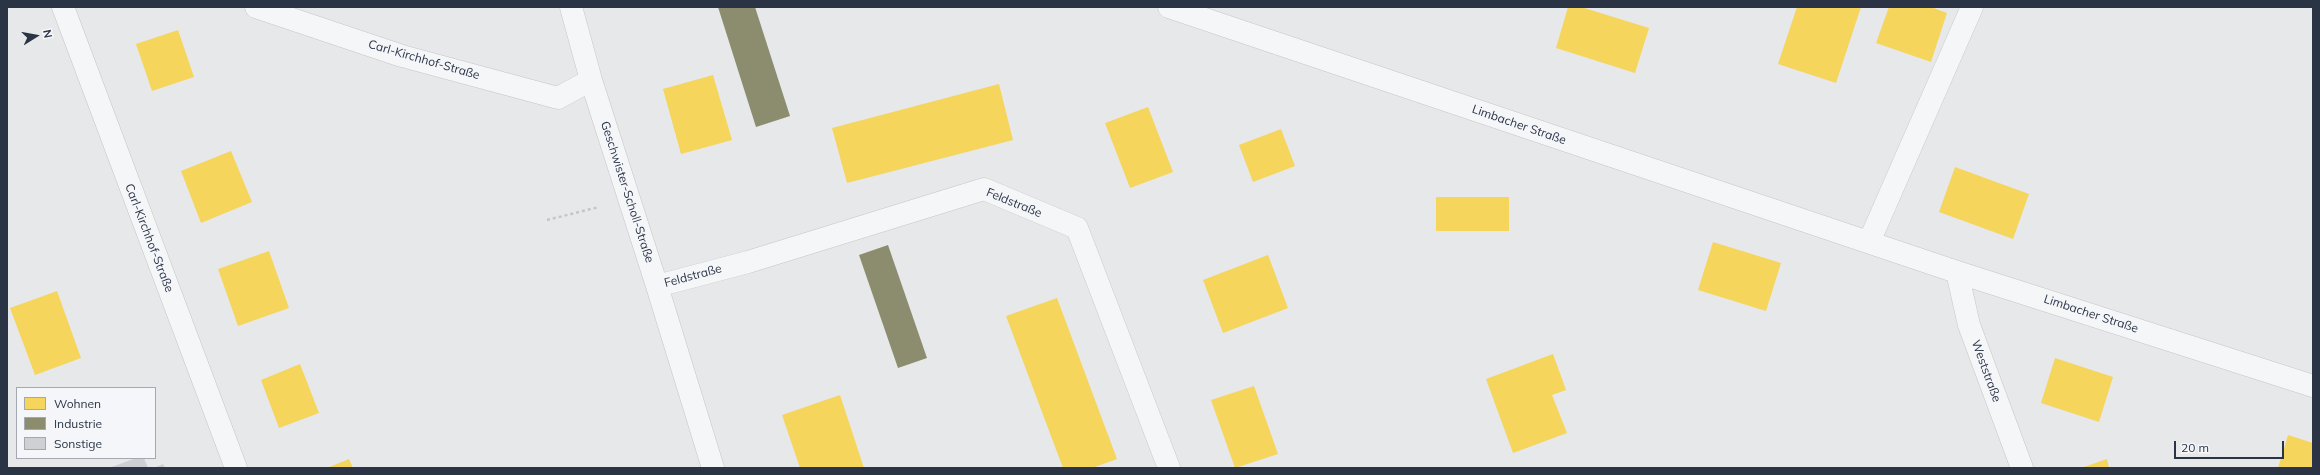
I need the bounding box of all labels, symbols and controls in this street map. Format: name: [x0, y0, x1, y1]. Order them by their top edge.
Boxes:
north arrow: [16, 16, 56, 56]
text: N: [40, 28, 55, 39]
street label: Carl-Kirchhof-Straße: [367, 37, 481, 83]
street label: Limbacher Straße: [1470, 102, 1568, 148]
street label: Geschwister-Scholl-Straße: [597, 119, 657, 265]
street label: Carl-Kirchhof-Straße: [122, 182, 176, 294]
street label: Feldstraße: [984, 185, 1044, 221]
street label: Feldstraße: [663, 261, 723, 291]
street label: Limbacher Straße: [2042, 292, 2140, 336]
street label: Weststraße: [1968, 338, 2004, 404]
legend: [16, 387, 156, 459]
text: Wohnen: [54, 396, 101, 411]
text: Industrie: [54, 416, 102, 431]
scale bar: [2176, 433, 2286, 459]
text: Sonstige: [54, 436, 102, 451]
text: 20 m: [2181, 440, 2209, 455]

